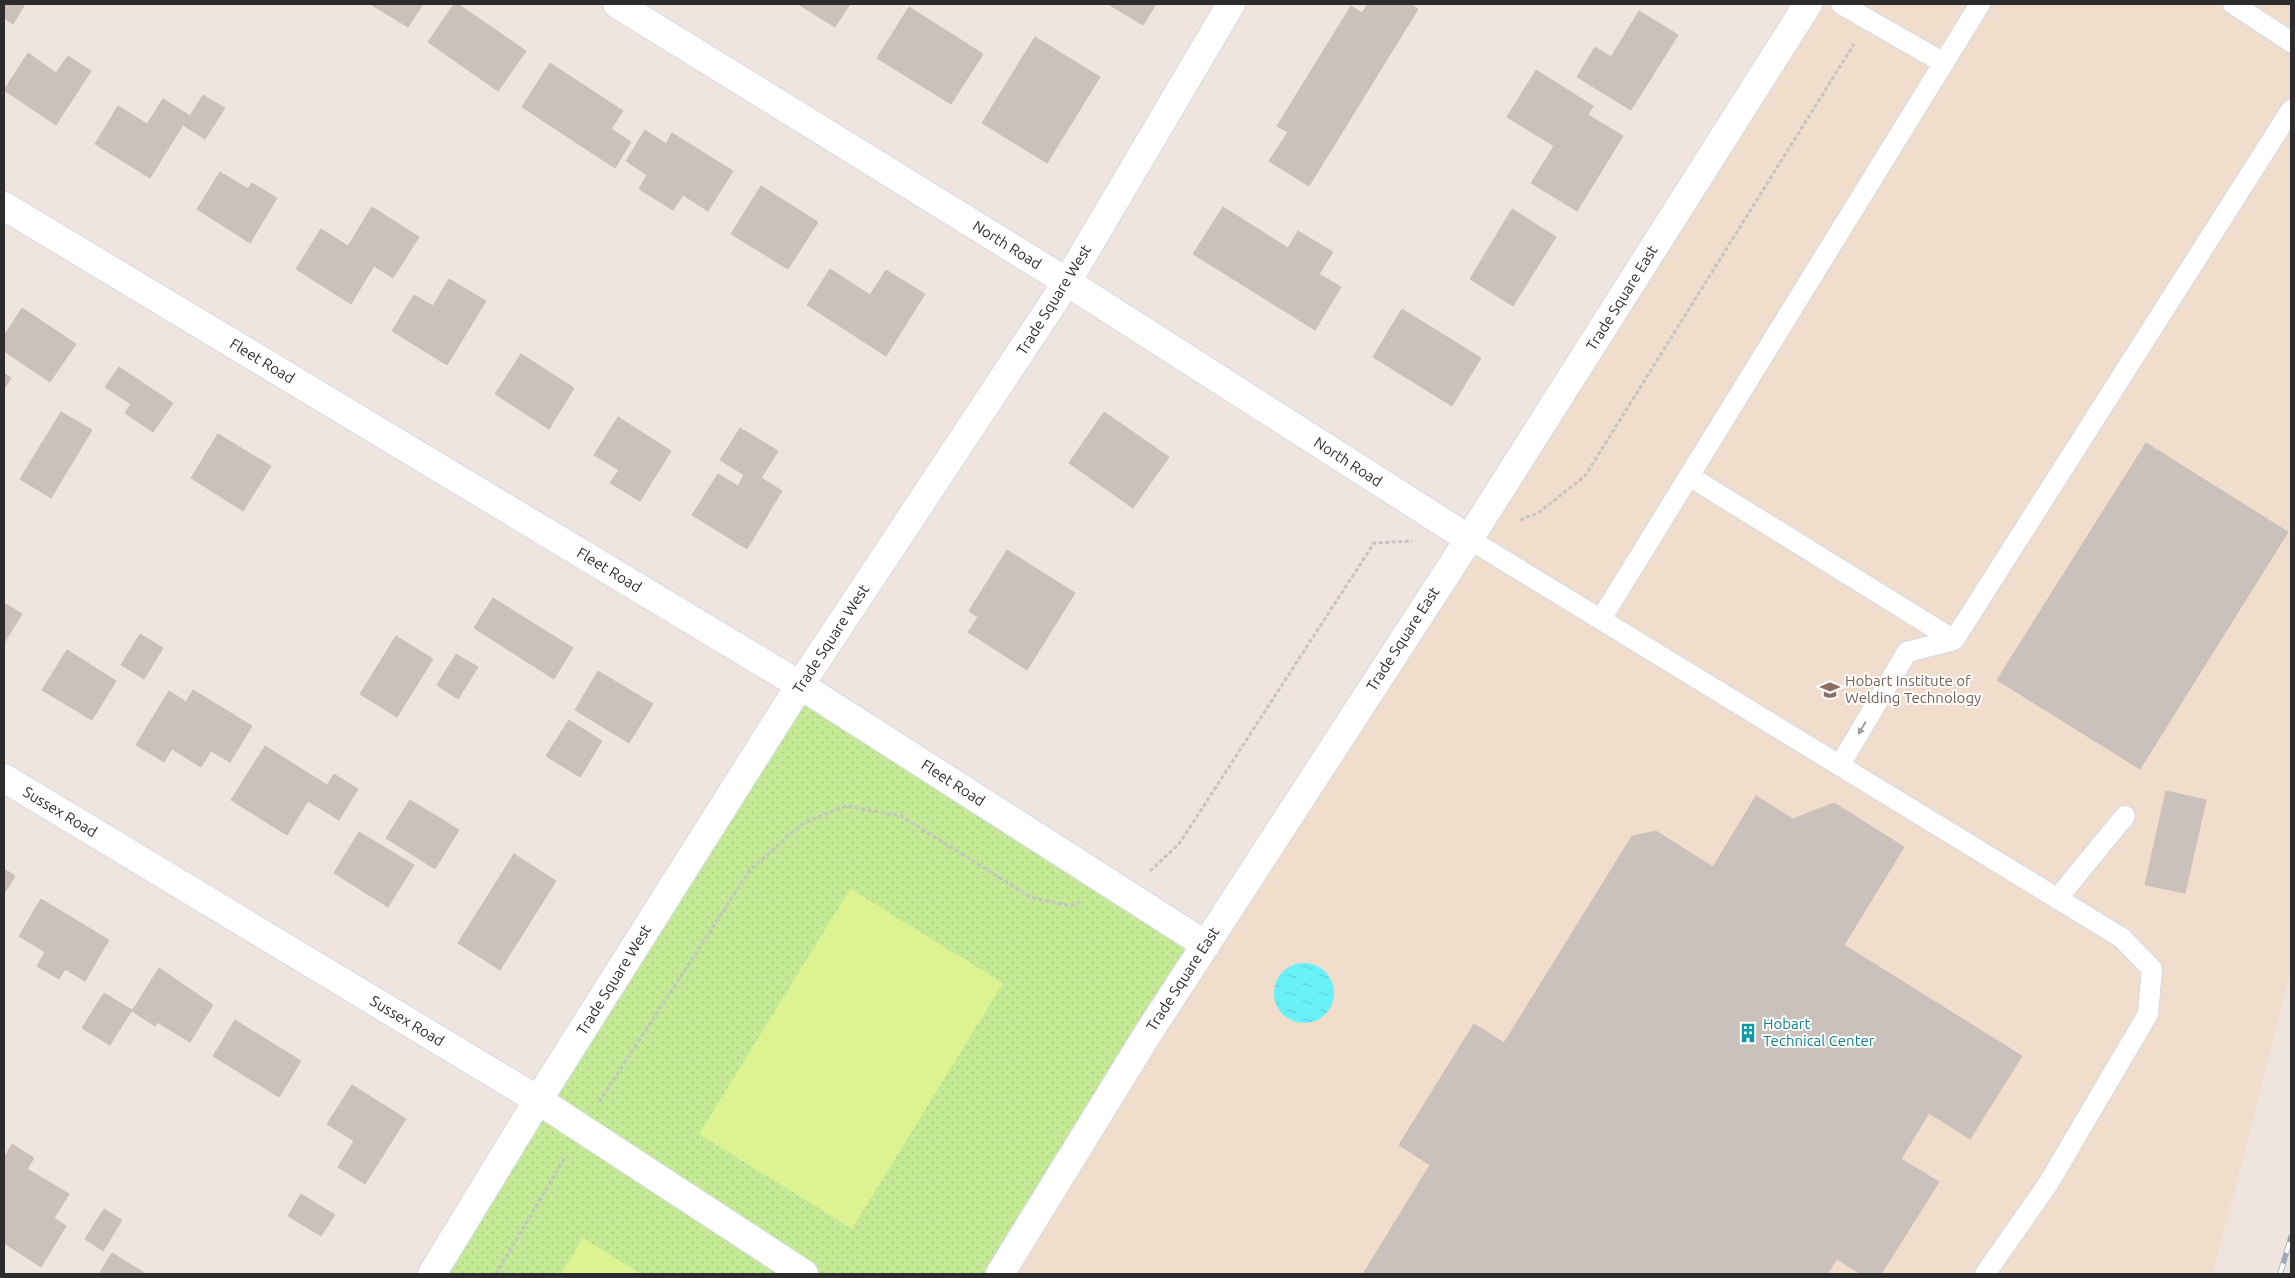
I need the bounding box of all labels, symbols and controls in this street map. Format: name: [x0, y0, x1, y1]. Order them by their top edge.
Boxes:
street label: North Road: [970, 217, 1045, 272]
street label: Trade Square West: [1013, 242, 1094, 358]
street label: Trade Square East: [1582, 242, 1661, 353]
street label: Fleet Road: [227, 335, 298, 386]
street label: North Road: [1311, 433, 1385, 490]
street label: Fleet Road: [574, 544, 645, 595]
street label: Trade Square West: [789, 581, 872, 696]
street label: Trade Square East: [1363, 583, 1443, 694]
place label: Hobart Institute of Welding Technology: [1845, 672, 1981, 706]
school or university icon: Hobart Institute of Welding Technology: [1819, 679, 1841, 701]
one-way arrow: [1858, 721, 1867, 734]
street label: Fleet Road: [918, 756, 988, 809]
street label: Sussex Road: [20, 783, 100, 840]
street label: Trade Square West: [573, 922, 654, 1038]
street label: Trade Square East: [1143, 923, 1223, 1034]
street label: Sussex Road: [367, 992, 447, 1049]
place label: Hobart Technical Center: [1763, 1015, 1875, 1049]
building icon: Hobart Technical Center: [1737, 1022, 1759, 1044]

